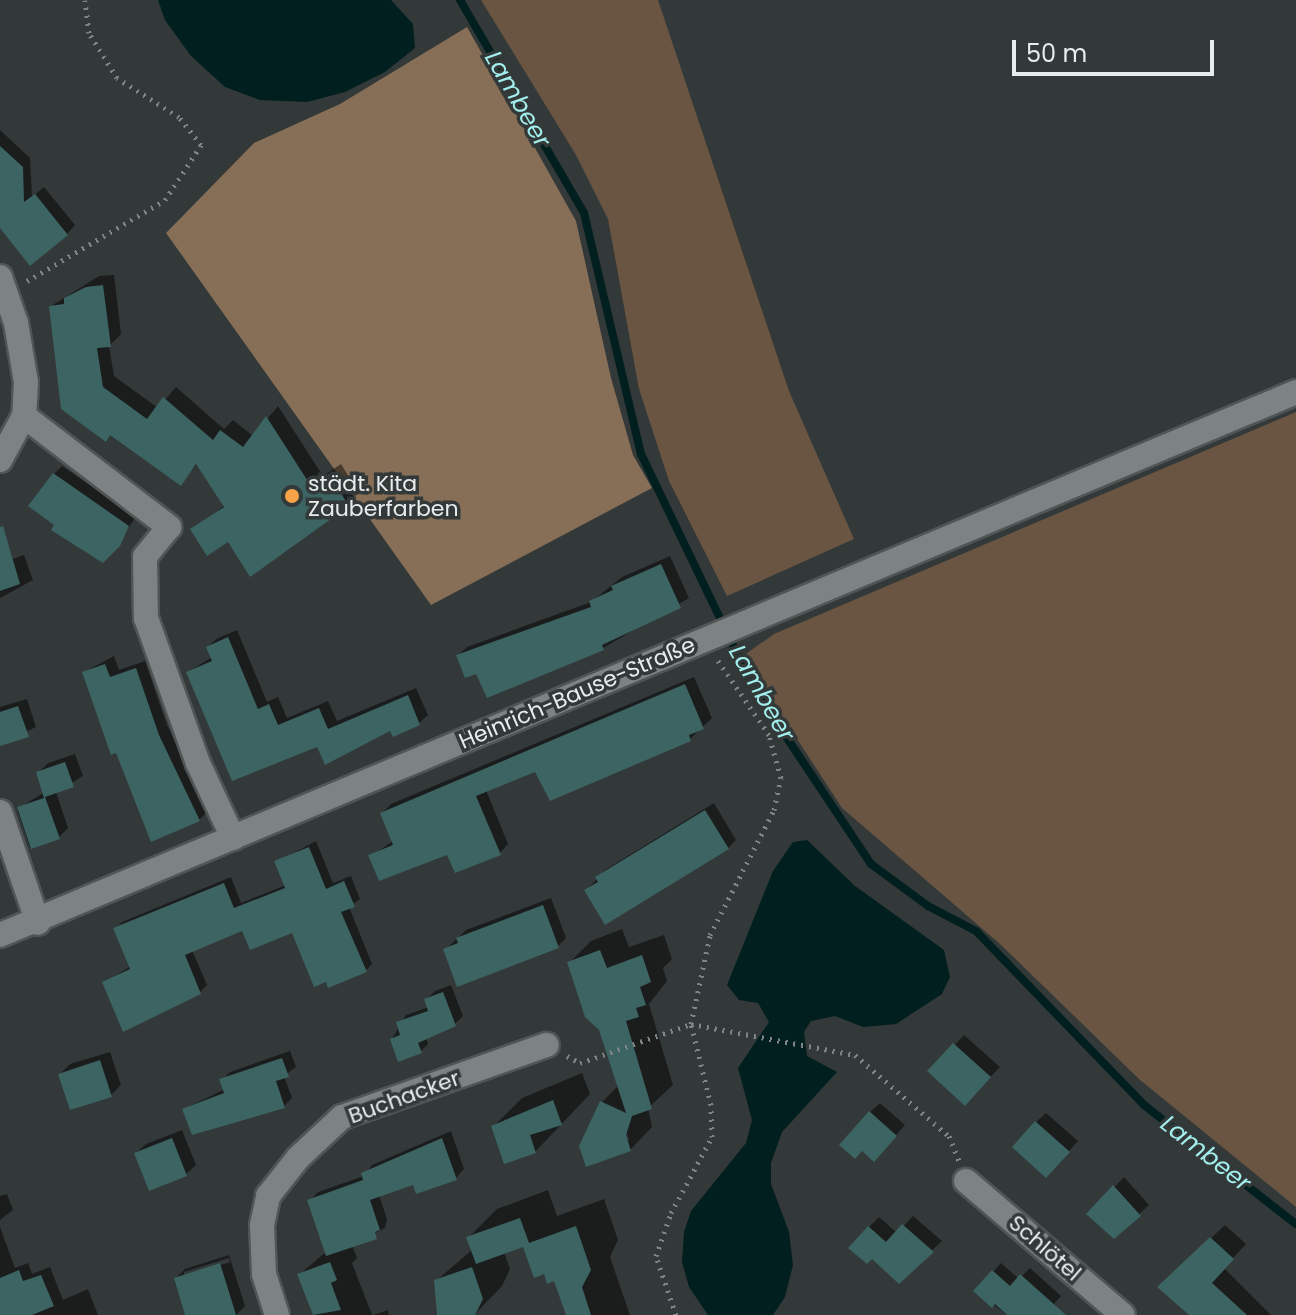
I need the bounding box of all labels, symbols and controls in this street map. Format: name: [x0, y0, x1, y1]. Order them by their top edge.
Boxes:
scale bar: [1016, 24, 1218, 74]
text: 50 m: [1026, 37, 1087, 70]
water label: Lambeer: [479, 46, 557, 152]
place label: städt. Kita Zauberfarben: [308, 470, 458, 522]
marker: städt. Kita Zauberfarben: [283, 487, 301, 505]
street label: Heinrich-Bause-Straße: [455, 631, 699, 755]
water label: Lambeer: [723, 640, 801, 746]
street label: Buchacker: [345, 1065, 463, 1129]
water label: Lambeer: [1155, 1109, 1257, 1197]
street label: Schlötel: [1004, 1210, 1086, 1286]

